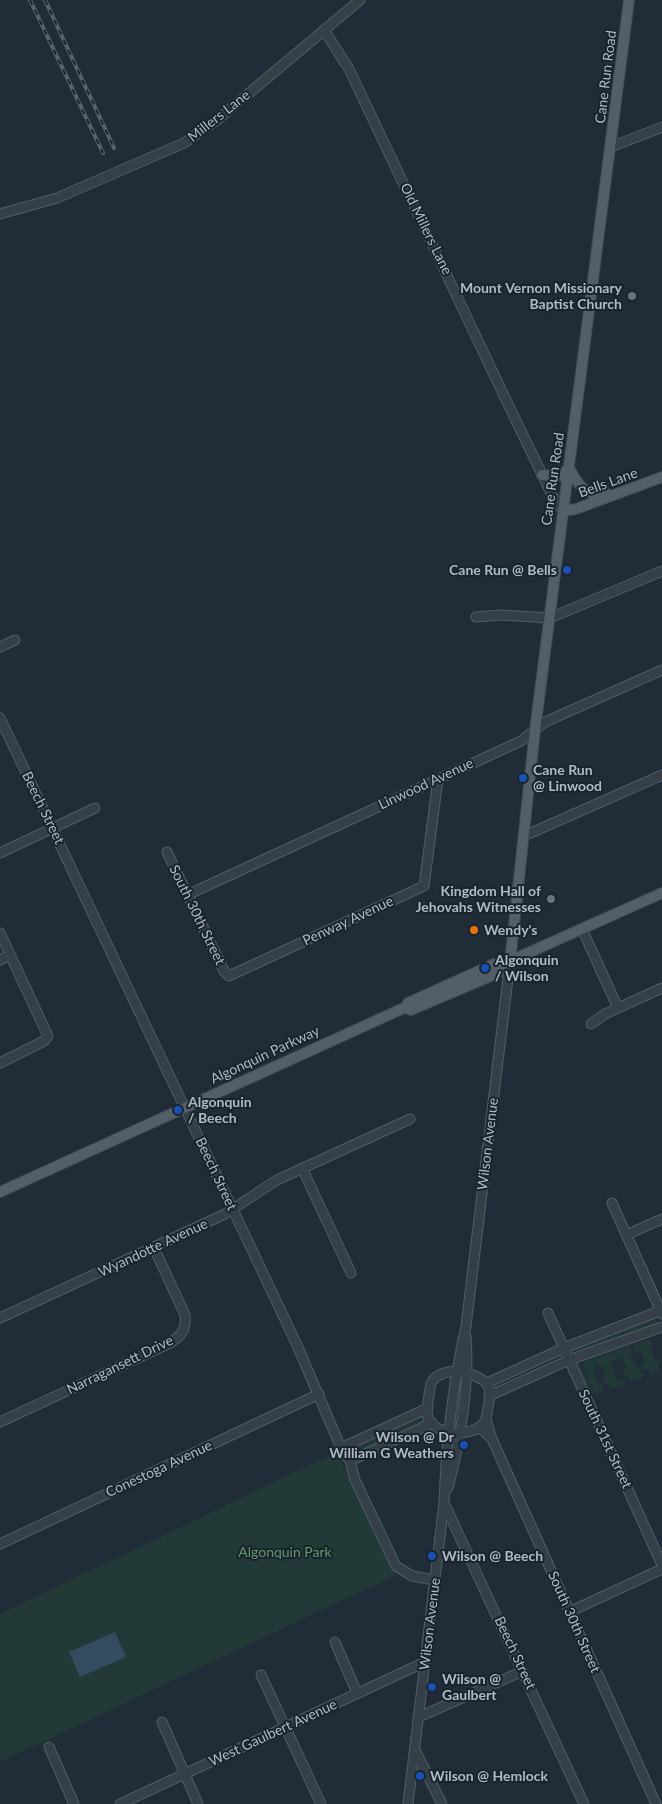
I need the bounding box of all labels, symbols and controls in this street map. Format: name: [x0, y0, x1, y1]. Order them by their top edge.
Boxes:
street label: Cane Run Road: [592, 29, 620, 125]
street label: Millers Lane: [185, 87, 253, 145]
street label: Old Millers Lane: [397, 180, 455, 278]
place label: Mount Vernon Missionary Baptist Church: [460, 280, 622, 312]
marker: Mount Vernon Missionary Baptist Church: [626, 290, 638, 302]
street label: Cane Run Road: [538, 431, 568, 527]
street label: Bells Lane: [576, 465, 640, 501]
place label: Cane Run @ Bells: [449, 562, 557, 578]
marker: Cane Run @ Bells: [561, 564, 573, 576]
street label: Linwood Avenue: [376, 755, 476, 813]
place label: Cane Run @ Linwood: [533, 762, 602, 794]
street label: Beech Street: [18, 769, 68, 847]
marker: Cane Run @ Linwood: [517, 772, 529, 784]
street label: South 30th Street: [166, 862, 228, 968]
place label: Kingdom Hall of Jehovahs Witnesses: [416, 883, 541, 916]
street label: Penway Avenue: [300, 893, 396, 949]
marker: Kingdom Hall of Jehovahs Witnesses: [545, 893, 557, 905]
place label: Wendy's: [484, 922, 538, 938]
marker: Wendy's: [468, 924, 480, 936]
place label: Algonquin / Wilson: [495, 952, 559, 984]
marker: Algonquin / Wilson: [479, 962, 491, 974]
street label: Algonquin Parkway: [208, 1022, 322, 1088]
place label: Algonquin / Beech: [188, 1094, 252, 1126]
street label: Wilson Avenue: [474, 1097, 502, 1191]
marker: Algonquin / Beech: [172, 1104, 184, 1116]
street label: Beech Street: [192, 1135, 240, 1213]
street label: Wyandotte Avenue: [96, 1215, 210, 1281]
street label: Narragansett Drive: [64, 1332, 176, 1398]
street label: South 31st Street: [575, 1387, 635, 1491]
place label: Wilson @ Dr William G Weathers: [329, 1429, 454, 1461]
street label: Conestoga Avenue: [103, 1437, 215, 1501]
marker: Wilson @ Dr William G Weathers: [458, 1439, 470, 1451]
park label: Algonquin Park: [238, 1544, 332, 1560]
place label: Wilson @ Beech: [442, 1548, 543, 1564]
marker: Wilson @ Beech: [426, 1550, 438, 1562]
street label: South 30th Street: [544, 1569, 604, 1675]
street label: Wilson Avenue: [416, 1577, 444, 1671]
street label: Beech Street: [491, 1614, 539, 1692]
place label: Wilson @ Gaulbert: [442, 1671, 501, 1704]
marker: Wilson @ Gaulbert: [426, 1681, 438, 1693]
street label: West Gaulbert Avenue: [206, 1696, 340, 1770]
place label: Wilson @ Hemlock: [430, 1768, 548, 1784]
marker: Wilson @ Hemlock: [414, 1770, 426, 1782]

